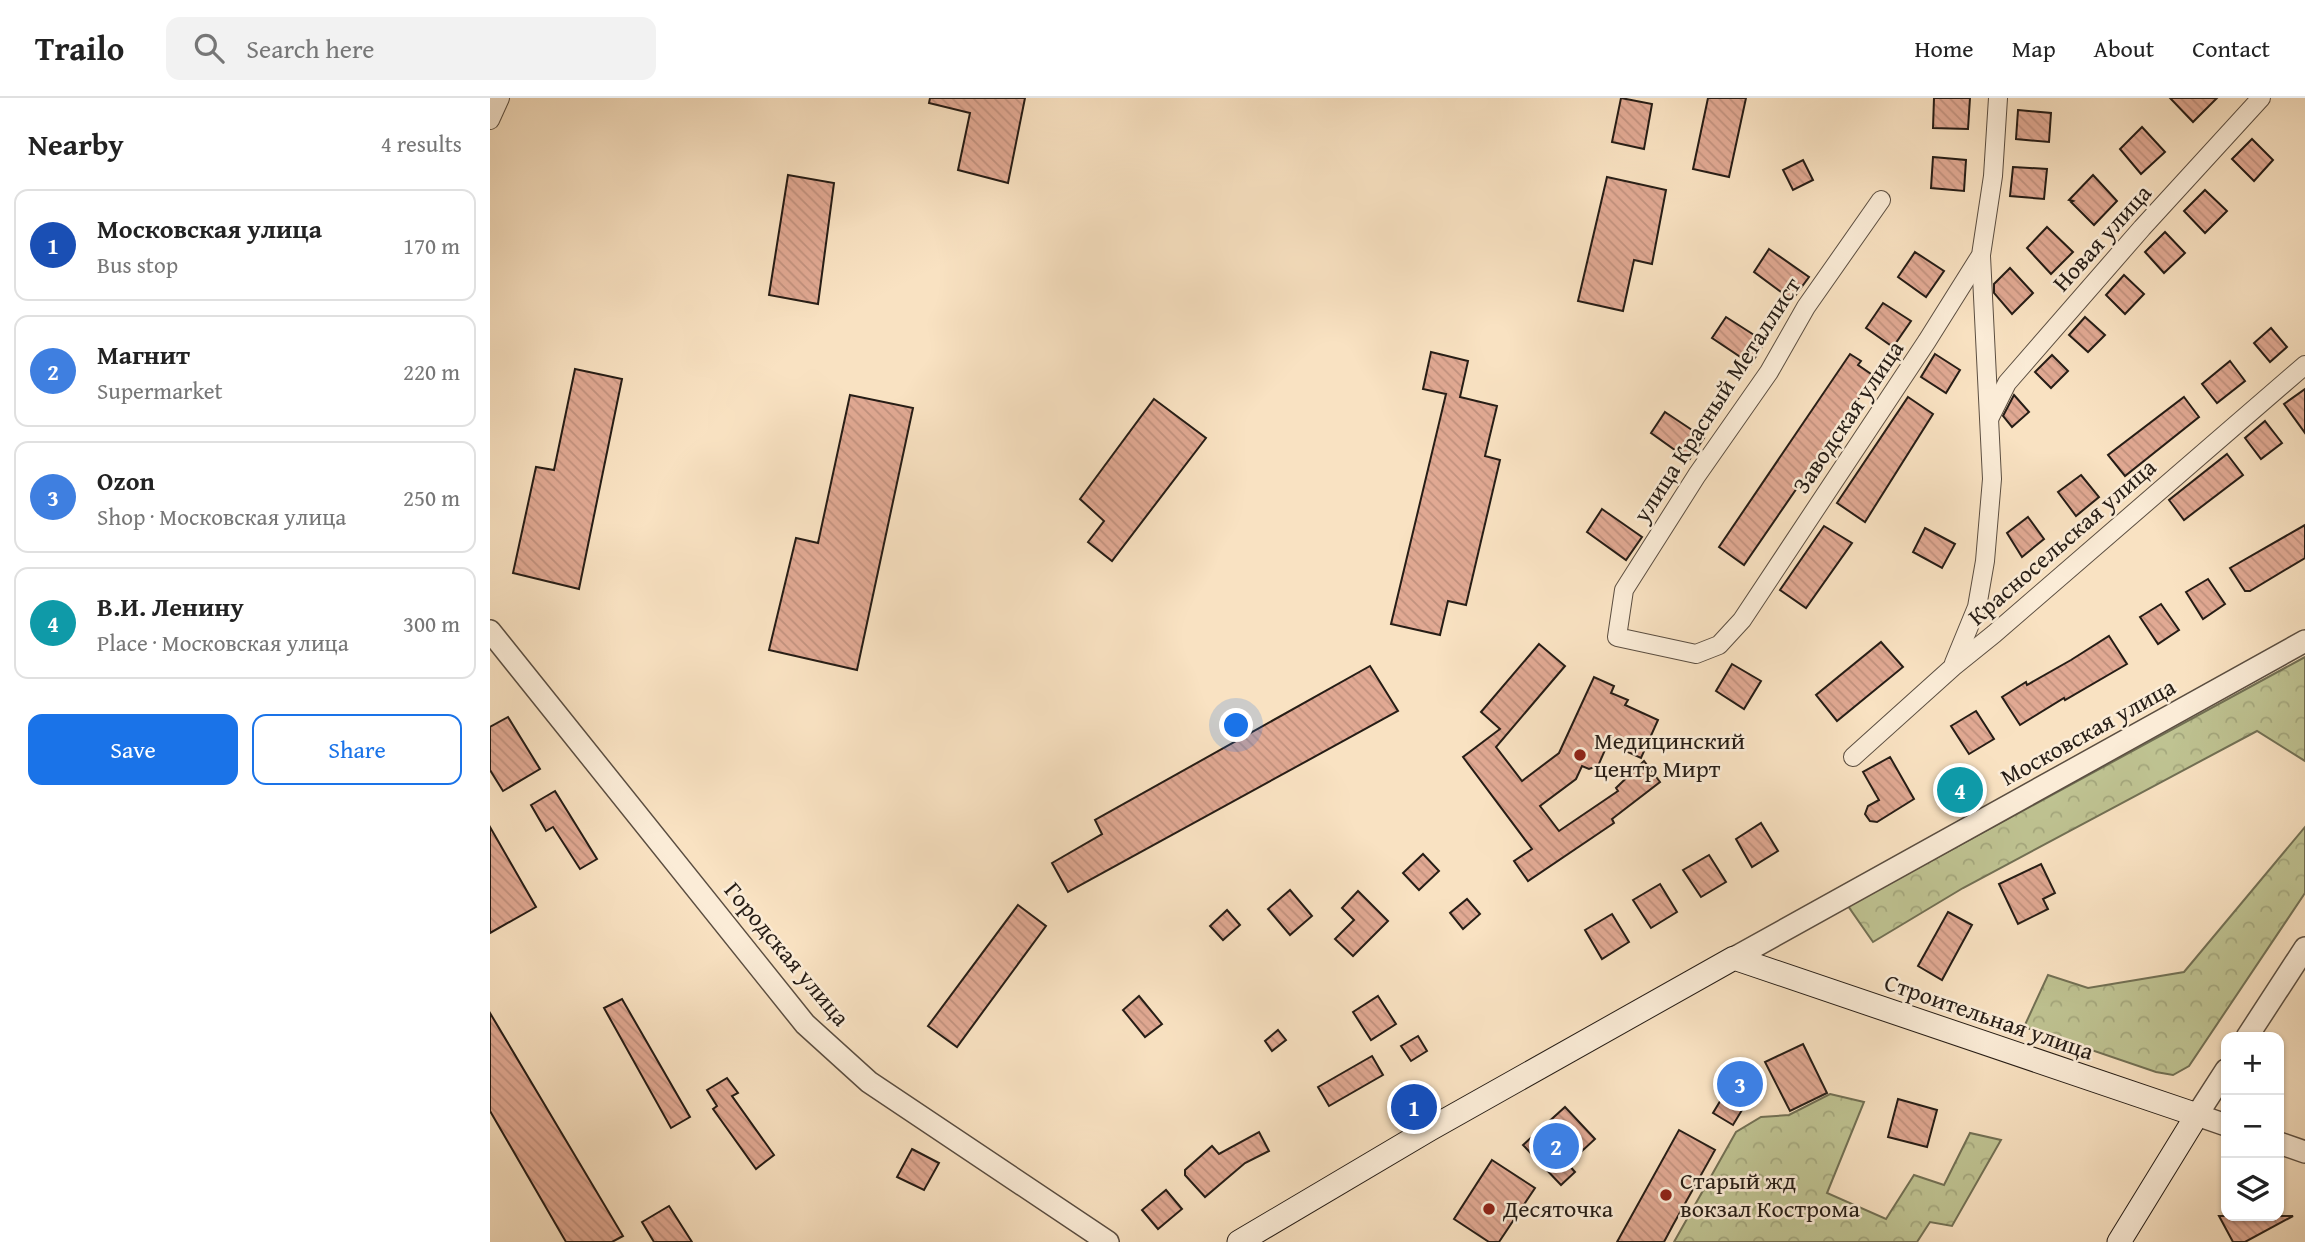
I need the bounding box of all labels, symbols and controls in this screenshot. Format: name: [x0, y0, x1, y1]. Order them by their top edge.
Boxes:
search box: [166, 17, 656, 80]
text: Trailo: [35, 24, 124, 72]
icon: search: [190, 29, 228, 67]
text: Search here: [246, 29, 375, 68]
text: Home: [1915, 31, 1974, 66]
text: Map: [2012, 31, 2056, 66]
text: About: [2094, 31, 2154, 66]
text: Contact: [2192, 31, 2270, 66]
text: Nearby: [28, 122, 124, 166]
text: 4 results: [381, 127, 462, 160]
street label: Новая улица: [2044, 176, 2160, 299]
text: Московская улица: [97, 209, 322, 248]
text: 1: [47, 229, 59, 262]
text: 170 m: [403, 229, 460, 262]
text: Bus stop: [97, 248, 178, 281]
street label: улица Красный Металлист: [1623, 270, 1809, 530]
street label: Заводская улица: [1783, 333, 1912, 500]
text: Магнит: [97, 335, 190, 374]
text: 2: [47, 355, 59, 388]
text: 220 m: [403, 355, 460, 388]
text: Supermarket: [97, 374, 223, 407]
street label: Красносельская улица: [1960, 450, 2164, 633]
text: Ozon: [97, 461, 155, 500]
text: 3: [47, 481, 59, 514]
text: 250 m: [403, 481, 460, 514]
text: Shop · Московская улица: [97, 500, 346, 533]
text: В.И. Ленину: [97, 587, 244, 626]
text: 4: [47, 607, 59, 640]
text: 300 m: [403, 607, 460, 640]
text: Place · Московская улица: [97, 626, 349, 659]
street label: Московская улица: [1994, 669, 2182, 794]
your location: [1219, 708, 1253, 742]
button: Save: [28, 714, 238, 785]
button: Share: [252, 714, 462, 785]
place label: Медицинский центр Мирт: [1594, 723, 1745, 786]
marker: Медицинский центр Мирт: [1572, 747, 1588, 763]
pin: 4: [1937, 764, 1983, 816]
street label: Городская улица: [716, 874, 859, 1034]
street label: Строительная улица: [1880, 964, 2099, 1069]
map controls: [2221, 1032, 2284, 1221]
button: +: [2221, 1032, 2284, 1095]
pin: 3: [1717, 1058, 1763, 1110]
pin: 1: [1391, 1081, 1437, 1133]
button: −: [2221, 1095, 2284, 1158]
pin: 2: [1533, 1120, 1579, 1172]
button: layers: [2221, 1158, 2284, 1221]
place label: Старый жд вокзал Кострома: [1680, 1163, 1860, 1226]
marker: Старый жд вокзал Кострома: [1658, 1187, 1674, 1203]
place label: Десяточка: [1502, 1191, 1614, 1226]
marker: Десяточка: [1481, 1201, 1497, 1217]

